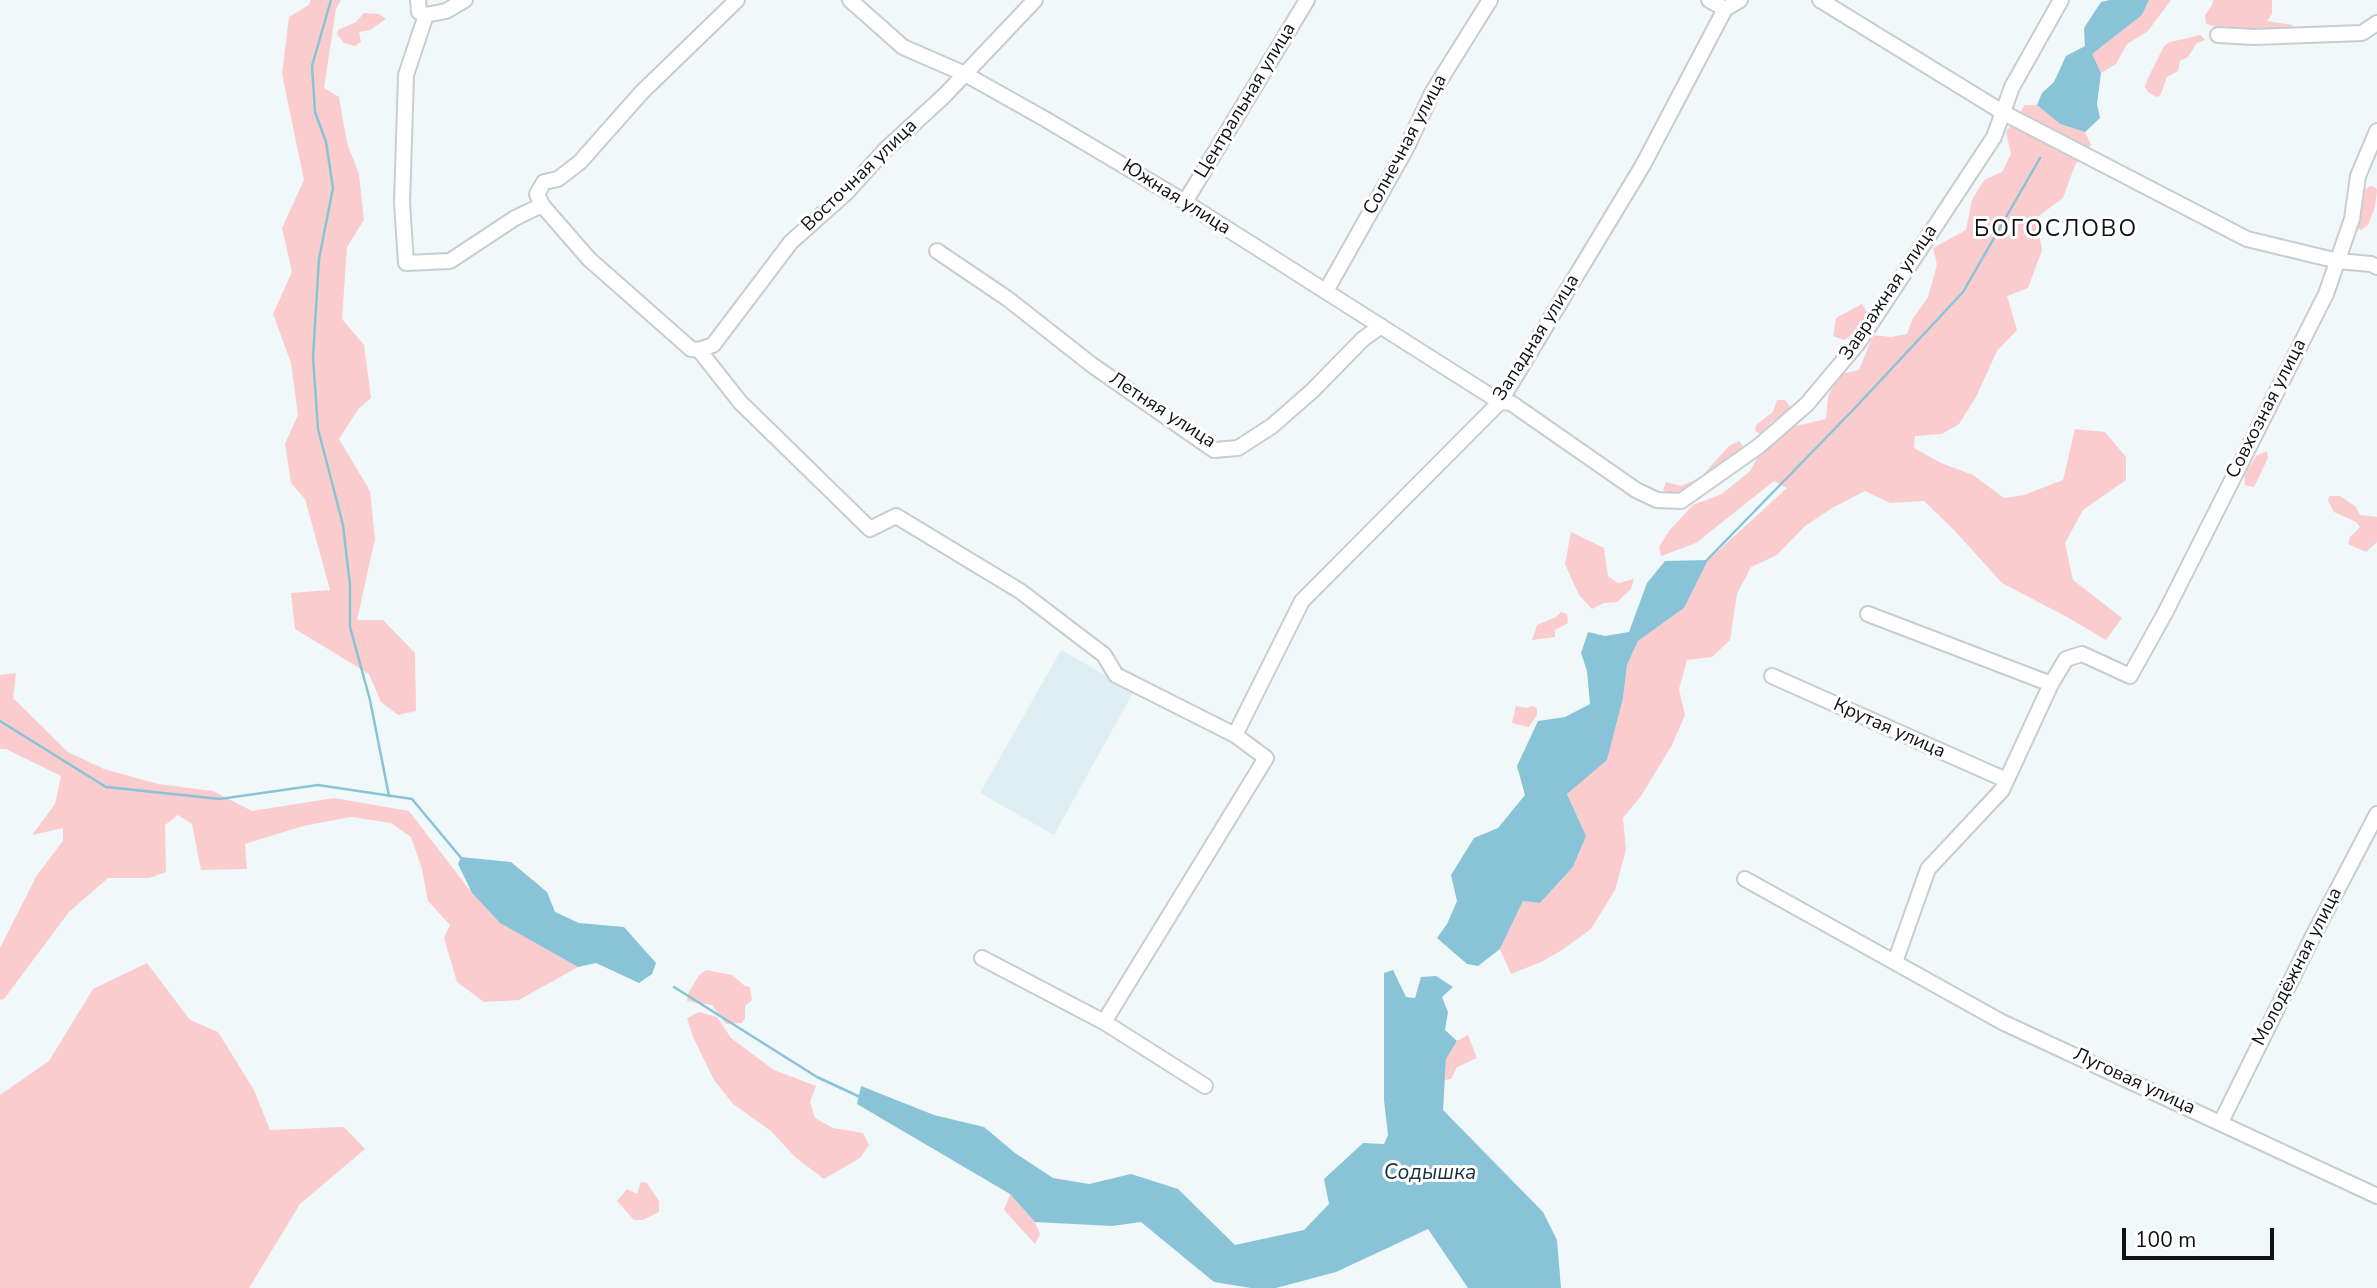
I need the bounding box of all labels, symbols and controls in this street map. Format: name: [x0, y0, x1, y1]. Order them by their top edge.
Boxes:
street label: Центральная улица: [1191, 19, 1301, 183]
street label: Солнечная улица: [1359, 71, 1453, 219]
street label: Восточная улица: [798, 115, 922, 237]
street label: Южная улица: [1118, 156, 1234, 240]
district label: БОГОСЛОВО: [1975, 216, 2137, 244]
street label: Завражная улица: [1835, 221, 1943, 365]
street label: Западная улица: [1489, 271, 1585, 405]
street label: Совхозная улица: [2222, 335, 2312, 483]
street label: Летняя улица: [1104, 368, 1220, 454]
street label: Крутая улица: [1829, 694, 1949, 764]
street label: Молодёжная улица: [2248, 884, 2348, 1050]
street label: Луговая улица: [2069, 1044, 2199, 1120]
water label: Содышка: [1384, 1161, 1476, 1187]
scale bar: [2125, 1214, 2277, 1258]
text: 100 m: [2135, 1226, 2196, 1254]

